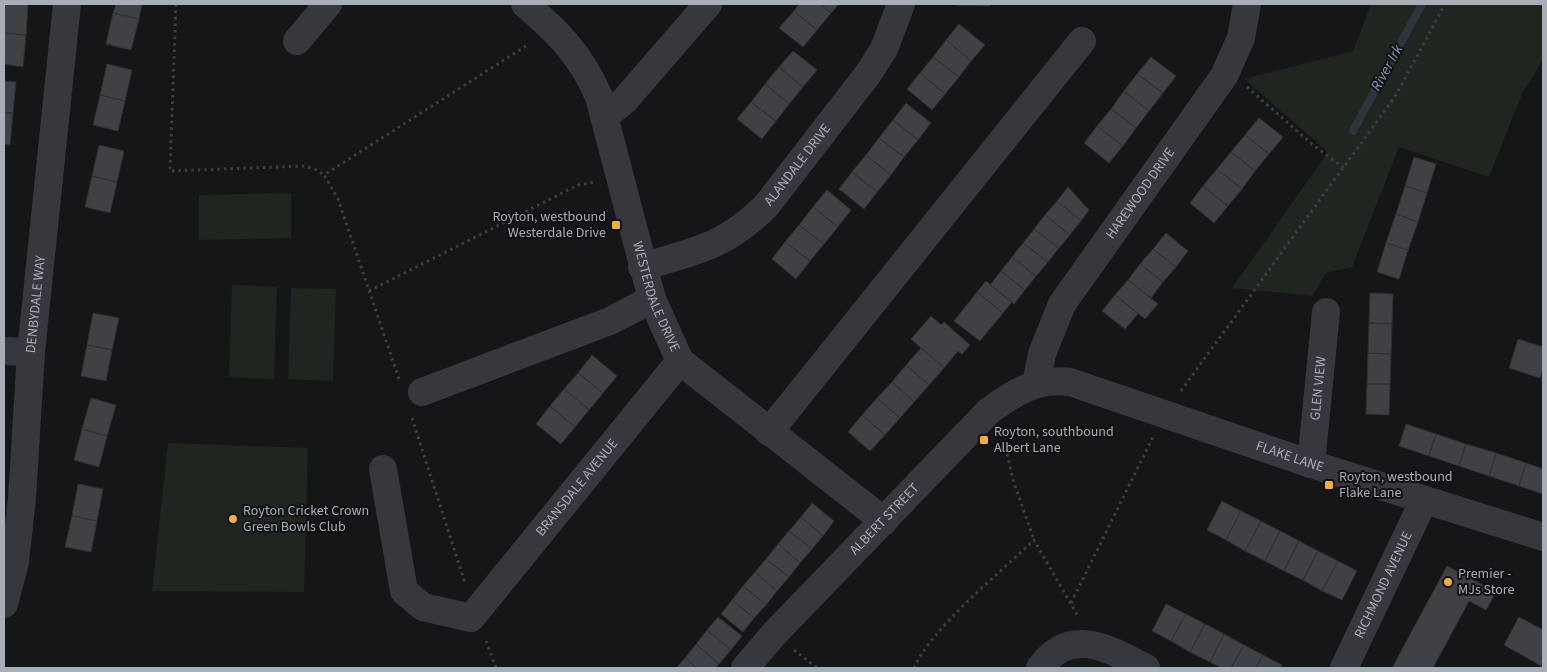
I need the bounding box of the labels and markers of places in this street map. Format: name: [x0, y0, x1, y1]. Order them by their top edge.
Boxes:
place label: Royton, westbound Westerdale Drive: [492, 207, 606, 243]
marker: Royton, westbound Westerdale Drive: [610, 219, 622, 231]
place label: Royton, southbound Albert Lane: [994, 422, 1114, 458]
marker: Royton, southbound Albert Lane: [978, 434, 990, 446]
place label: Royton, westbound Flake Lane: [1339, 467, 1453, 503]
marker: Royton, westbound Flake Lane: [1323, 479, 1335, 491]
place label: Royton Cricket Crown Green Bowls Club: [243, 501, 369, 537]
marker: Royton Cricket Crown Green Bowls Club: [227, 513, 239, 525]
place label: Premier - MJs Store: [1458, 564, 1515, 600]
marker: Premier - MJs Store: [1442, 576, 1454, 588]

